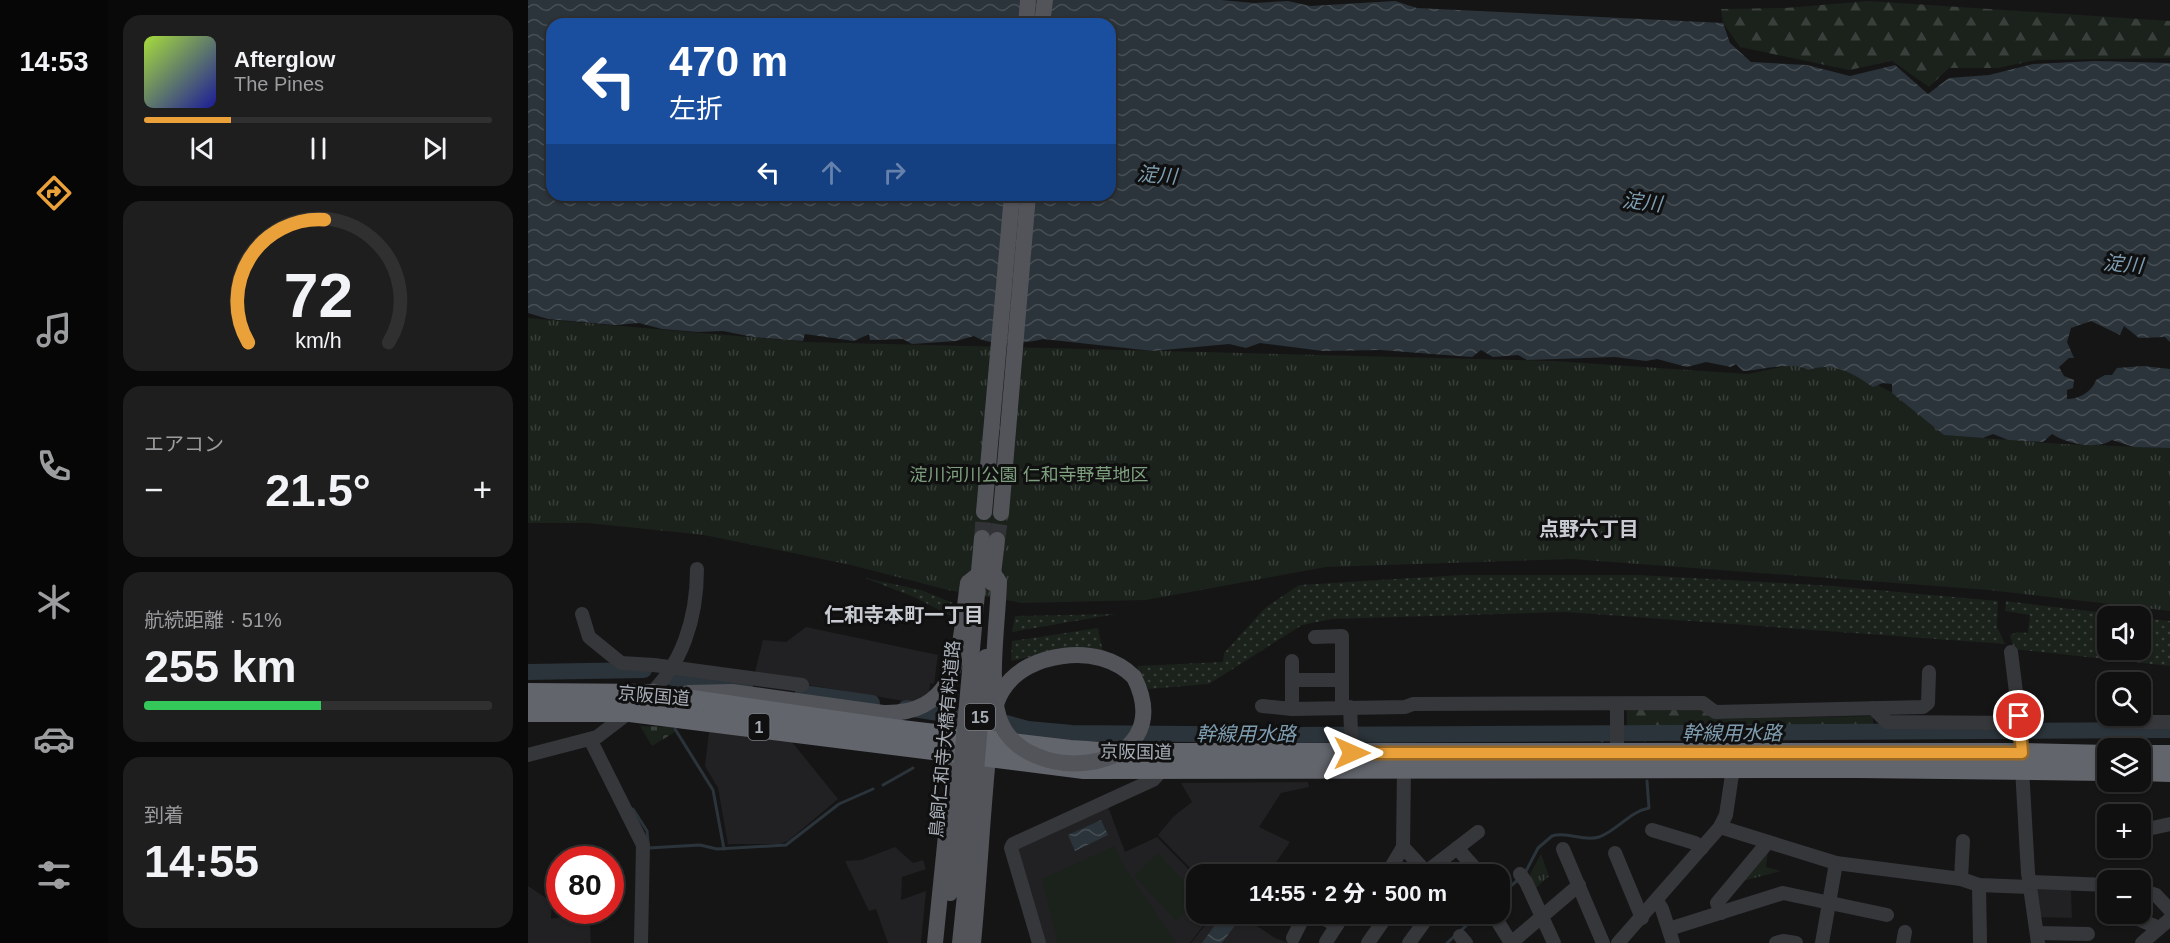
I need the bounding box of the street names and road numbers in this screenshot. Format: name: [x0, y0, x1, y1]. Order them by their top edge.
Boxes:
street label: 鳥飼仁和寺大橋有料道路: [926, 640, 964, 838]
street label: 京阪国道: [617, 683, 691, 709]
road number: 15: [965, 704, 995, 730]
road number: 1: [748, 714, 770, 740]
street label: 京阪国道: [1100, 741, 1172, 763]

